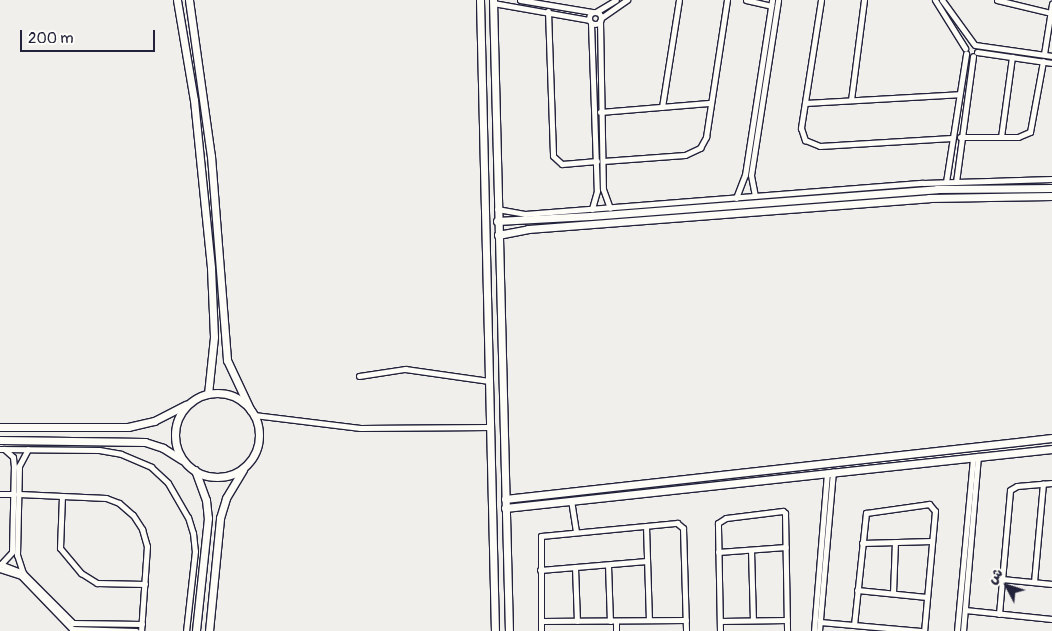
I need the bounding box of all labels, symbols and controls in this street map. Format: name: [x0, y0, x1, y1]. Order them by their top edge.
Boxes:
scale bar: [22, 20, 158, 52]
text: 200 m: [28, 29, 73, 48]
north arrow: [982, 561, 1032, 611]
text: ش: [984, 565, 1007, 587]

